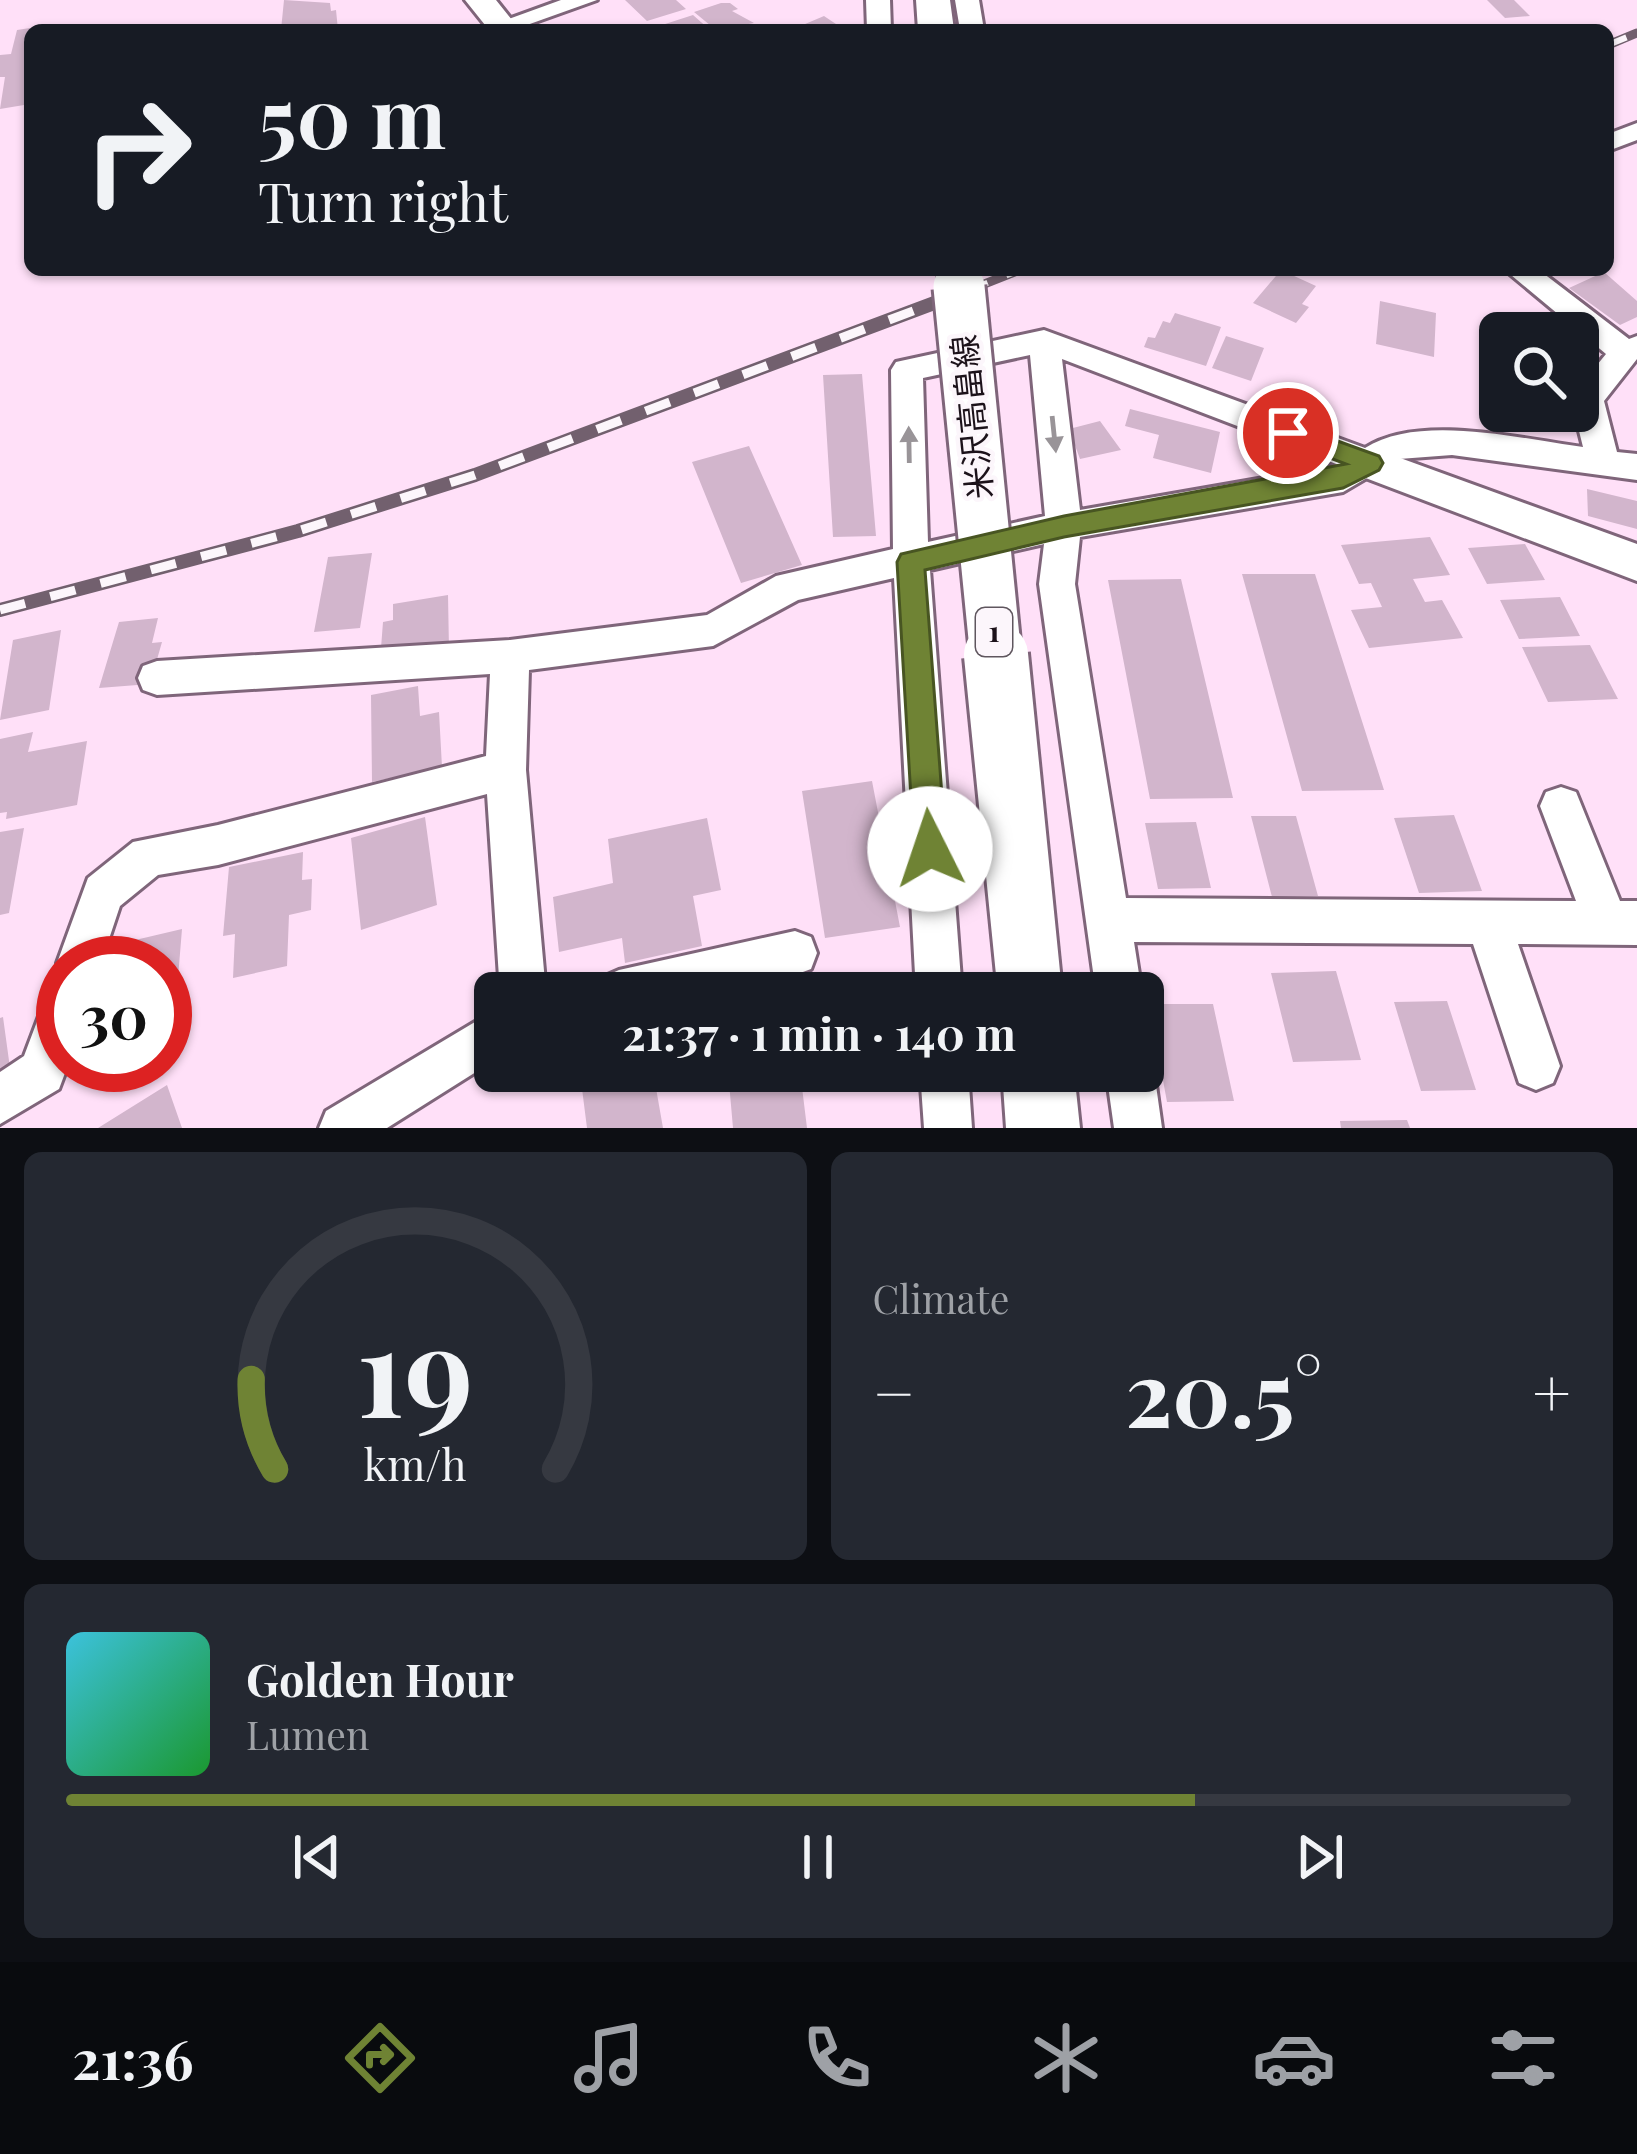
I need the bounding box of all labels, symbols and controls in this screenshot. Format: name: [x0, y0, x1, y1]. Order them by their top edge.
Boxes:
text: 50 m: [258, 58, 446, 170]
icon: right: [60, 72, 216, 228]
text: Turn right: [258, 165, 508, 237]
map controls: [1479, 312, 1599, 432]
button: search: [1479, 312, 1599, 432]
street label: 米沢高畠線: [940, 333, 1001, 502]
pin: [1237, 382, 1339, 484]
icon: arrive: [1255, 400, 1321, 466]
one-way arrow: [1045, 416, 1064, 453]
one-way arrow: [899, 425, 918, 463]
road number: 1: [976, 608, 1012, 656]
position arrow: [867, 786, 993, 912]
speed limit sign: 30: [36, 936, 192, 1092]
text: 21:37 · 1 min · 140 m: [622, 1002, 1016, 1062]
text: Climate: [873, 1272, 1010, 1324]
text: 19: [357, 1283, 474, 1449]
text: 20.5°: [1125, 1331, 1322, 1451]
text: −: [873, 1347, 915, 1435]
text: +: [1532, 1347, 1571, 1435]
text: km/h: [364, 1435, 467, 1492]
text: Golden Hour: [246, 1648, 514, 1708]
text: Lumen: [246, 1708, 369, 1760]
icon: previous: [284, 1824, 350, 1890]
icon: pause: [785, 1824, 851, 1890]
icon: next: [1287, 1824, 1353, 1890]
icon: directions: [338, 2016, 422, 2100]
icon: music: [567, 2016, 651, 2100]
icon: phone: [795, 2016, 879, 2100]
icon: climate: [1024, 2016, 1108, 2100]
icon: car: [1252, 2016, 1336, 2100]
icon: filters: [1481, 2016, 1565, 2100]
text: 21:36: [72, 2022, 194, 2094]

